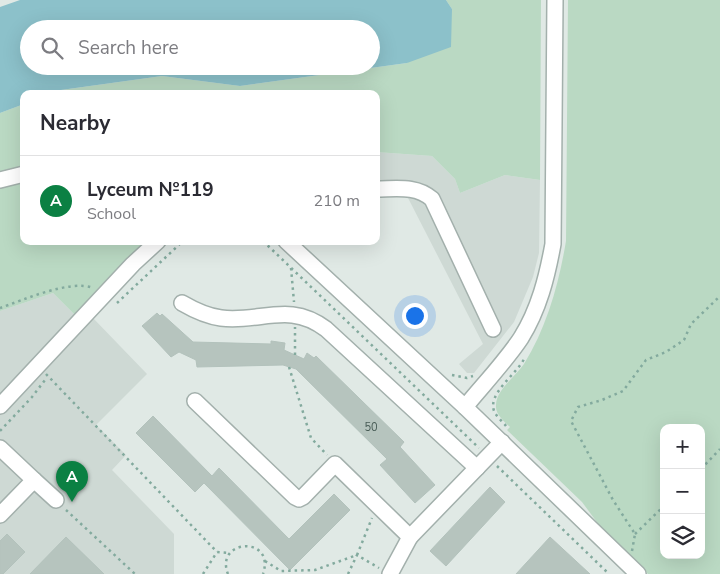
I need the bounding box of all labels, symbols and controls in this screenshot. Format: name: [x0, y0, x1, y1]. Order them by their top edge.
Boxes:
search box: [20, 20, 380, 75]
icon: search: [38, 34, 66, 62]
text: Search here: [78, 35, 179, 61]
text: Nearby: [40, 109, 110, 137]
text: Lyceum №119: [87, 177, 214, 203]
text: A: [50, 190, 62, 212]
text: 210 m: [313, 190, 360, 212]
text: School: [87, 203, 136, 225]
your location: [402, 303, 428, 329]
house number: 50: [364, 420, 378, 435]
map controls: [660, 424, 705, 559]
button: +: [660, 424, 705, 469]
pin: A: [56, 461, 88, 502]
button: −: [660, 469, 705, 514]
button: layers: [660, 514, 705, 559]

